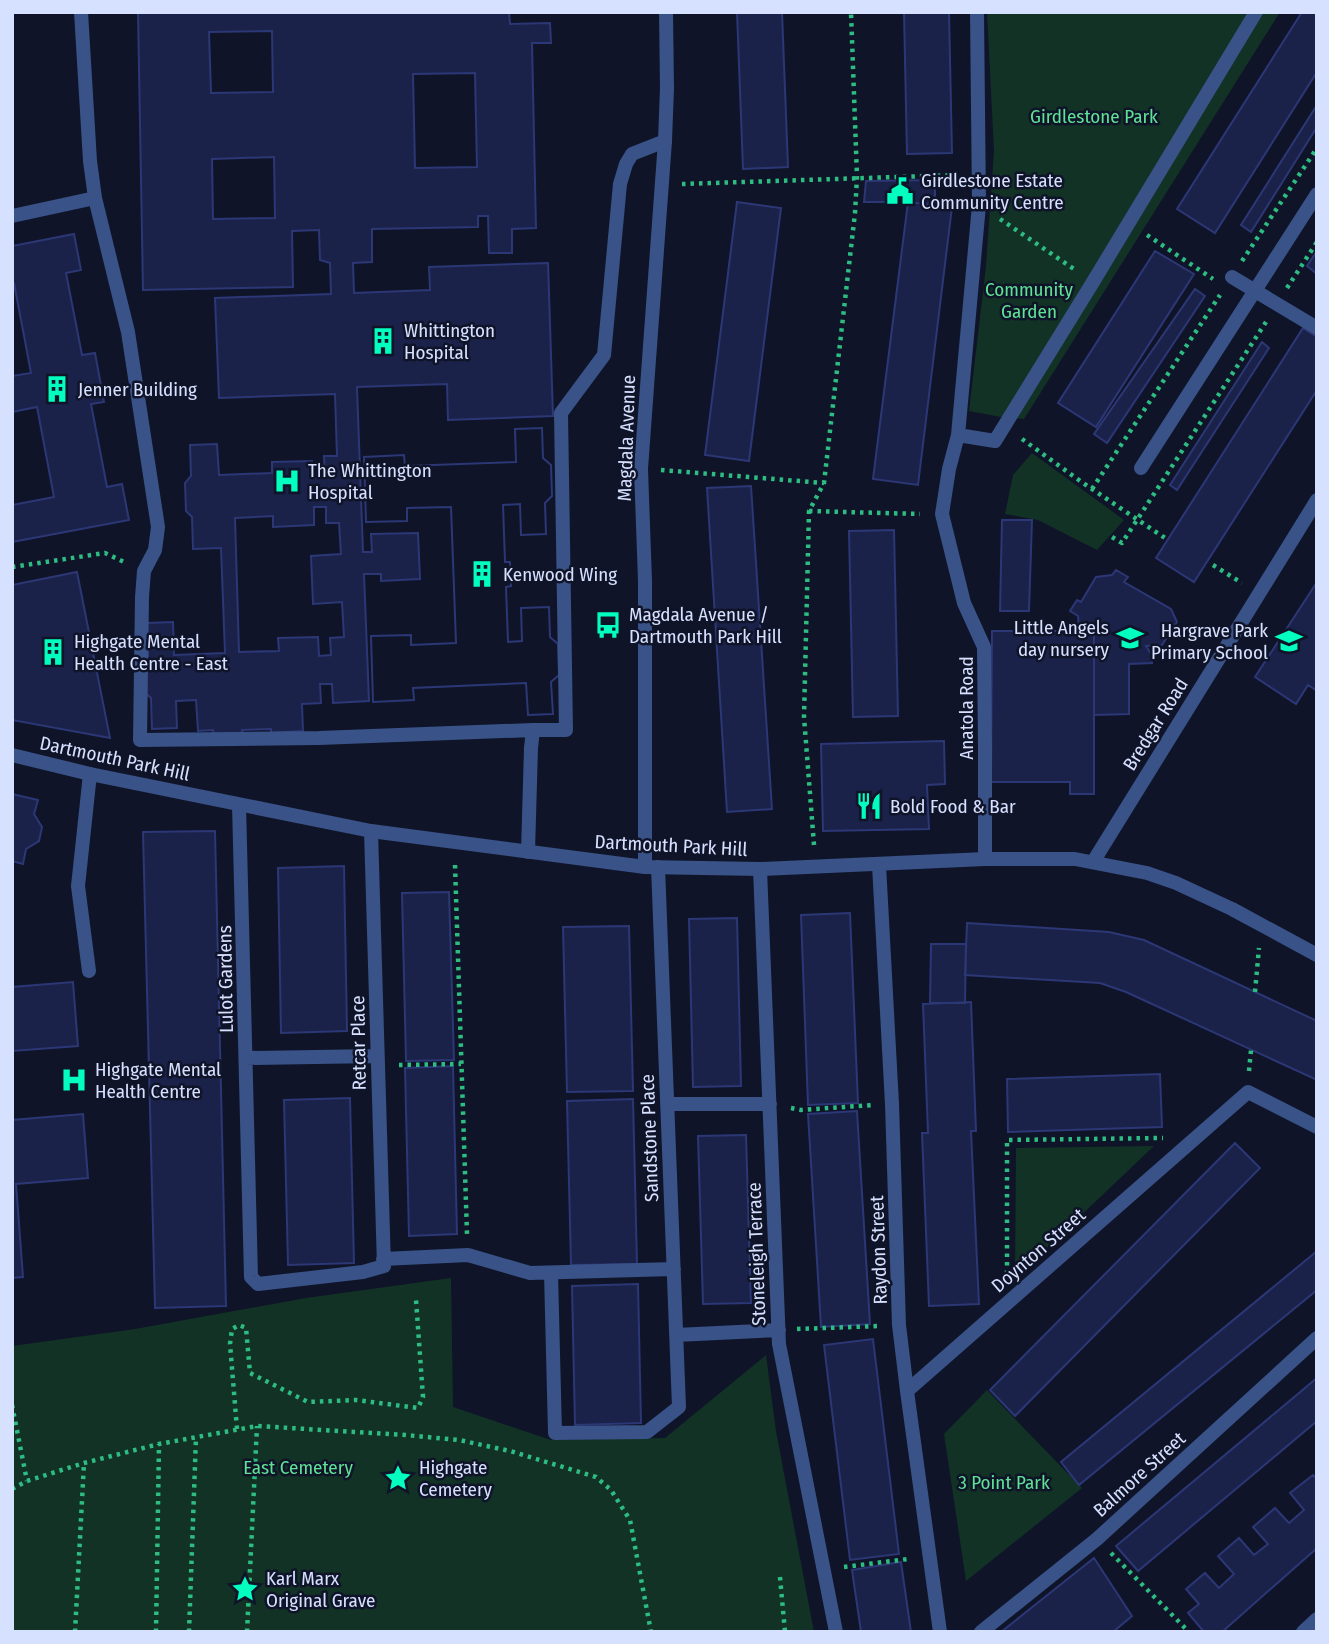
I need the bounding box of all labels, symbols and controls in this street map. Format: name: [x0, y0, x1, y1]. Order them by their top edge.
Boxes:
park label: Girdlestone Park: [1030, 105, 1158, 128]
place label: Girdlestone Estate Community Centre: [921, 169, 1064, 214]
public building icon: Girdlestone Estate Community Centre: [885, 176, 915, 206]
park label: Community Garden: [985, 278, 1073, 323]
place label: Whittington Hospital: [404, 319, 495, 364]
building icon: Whittington Hospital: [368, 326, 398, 356]
building icon: Jenner Building: [42, 374, 72, 404]
street label: Magdala Avenue: [613, 374, 640, 502]
place label: Jenner Building: [78, 378, 197, 401]
place label: The Whittington Hospital: [308, 459, 432, 504]
hospital icon: The Whittington Hospital: [272, 466, 302, 496]
building icon: Kenwood Wing: [467, 559, 497, 589]
place label: Kenwood Wing: [503, 563, 617, 586]
place label: Magdala Avenue / Dartmouth Park Hill: [629, 603, 782, 648]
bus stop icon: Magdala Avenue / Dartmouth Park Hill: [593, 610, 623, 640]
place label: Little Angels day nursery: [1014, 616, 1110, 661]
place label: Hargrave Park Primary School: [1151, 619, 1268, 664]
school or university icon: Little Angels day nursery: [1115, 623, 1145, 653]
school or university icon: Hargrave Park Primary School: [1274, 626, 1304, 656]
place label: Highgate Mental Health Centre - East: [74, 630, 229, 675]
building icon: Highgate Mental Health Centre - East: [38, 637, 68, 667]
street label: Anatola Road: [955, 656, 978, 760]
street label: Bredgar Road: [1118, 674, 1193, 775]
street label: Dartmouth Park Hill: [38, 731, 192, 786]
restaurant icon: Bold Food & Bar: [854, 791, 884, 821]
place label: Bold Food & Bar: [890, 795, 1016, 818]
street label: Dartmouth Park Hill: [594, 830, 748, 861]
street label: Lulot Gardens: [213, 925, 238, 1033]
street label: Retcar Place: [346, 995, 371, 1091]
place label: Highgate Mental Health Centre: [95, 1058, 221, 1103]
hospital icon: Highgate Mental Health Centre: [59, 1065, 89, 1095]
street label: Sandstone Place: [636, 1074, 663, 1202]
street label: Stoneleigh Terrace: [743, 1182, 770, 1326]
street label: Raydon Street: [865, 1194, 892, 1305]
street label: Doynton Street: [987, 1203, 1090, 1297]
street label: Balmore Street: [1089, 1427, 1191, 1522]
park label: East Cemetery: [243, 1456, 353, 1479]
place label: Highgate Cemetery: [419, 1456, 493, 1501]
place icon: Highgate Cemetery: [383, 1463, 413, 1493]
park label: 3 Point Park: [958, 1471, 1050, 1494]
place label: Karl Marx Original Grave: [266, 1567, 375, 1612]
place icon: Karl Marx Original Grave: [230, 1574, 260, 1604]

